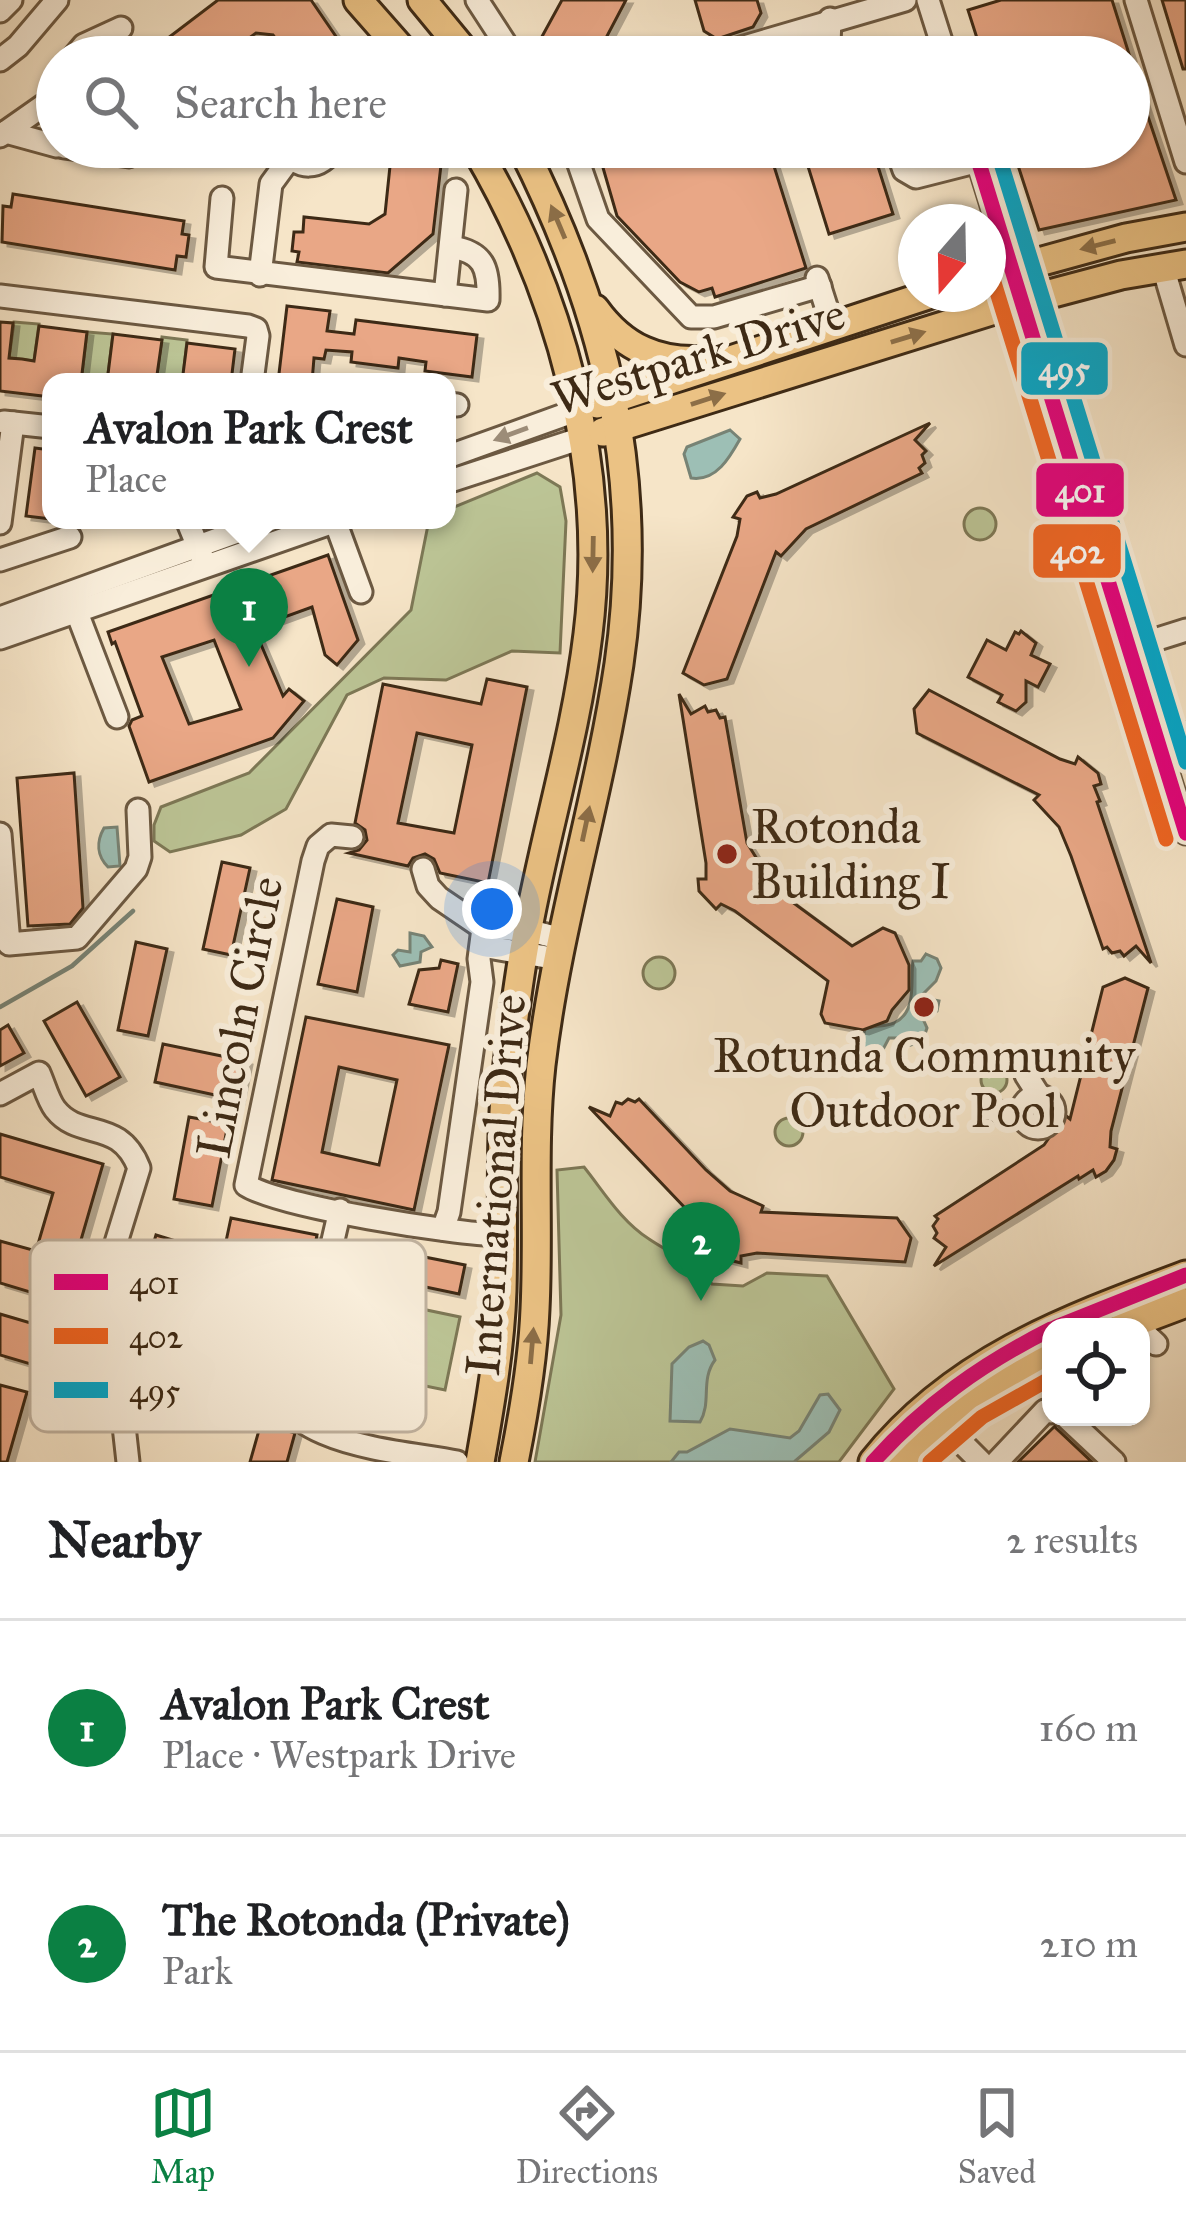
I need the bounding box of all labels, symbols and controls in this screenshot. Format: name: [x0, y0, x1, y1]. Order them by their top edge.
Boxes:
search box: [36, 36, 1150, 168]
icon: search: [78, 69, 144, 135]
text: Search here: [174, 75, 387, 130]
one-way arrow: [548, 204, 567, 240]
north arrow: [898, 204, 1006, 312]
one-way arrow: [1080, 236, 1117, 255]
street label: Westpark Drive: [544, 283, 852, 428]
one-way arrow: [890, 327, 927, 345]
line badge: 495: [1019, 340, 1110, 397]
text: 495: [1038, 349, 1090, 390]
popup: [42, 373, 456, 529]
one-way arrow: [690, 389, 727, 408]
text: Avalon Park Crest: [85, 400, 413, 455]
one-way arrow: [493, 426, 529, 444]
text: Place: [85, 455, 167, 503]
line badge: 401: [1034, 461, 1126, 519]
text: 401: [1055, 471, 1105, 511]
line badge: 402: [1031, 522, 1123, 580]
text: 402: [1050, 532, 1105, 572]
one-way arrow: [583, 536, 603, 574]
pin: 1: [210, 568, 288, 667]
place label: Rotonda Building I: [751, 797, 951, 911]
one-way arrow: [577, 805, 596, 843]
marker: Rotonda Building I: [714, 841, 740, 867]
street label: Lincoln Circle: [183, 871, 296, 1163]
your location: [462, 879, 522, 939]
street label: International Drive: [453, 992, 538, 1378]
marker: Rotunda Community Outdoor Pool: [911, 994, 937, 1020]
place label: Rotunda Community Outdoor Pool: [713, 1026, 1137, 1140]
pin: 2: [662, 1202, 740, 1301]
legend: [30, 1240, 426, 1432]
text: 401: [129, 1263, 179, 1303]
text: 402: [129, 1317, 184, 1357]
map controls: [1042, 1318, 1150, 1426]
button: locate: [1042, 1318, 1150, 1426]
one-way arrow: [523, 1327, 542, 1365]
text: 495: [129, 1371, 180, 1412]
text: Nearby: [48, 1509, 200, 1571]
text: 2 results: [1006, 1516, 1138, 1564]
text: Avalon Park Crest: [162, 1676, 489, 1731]
text: 1: [79, 1704, 95, 1752]
text: 160 m: [1039, 1704, 1138, 1752]
text: Place · Westpark Drive: [162, 1731, 516, 1779]
text: The Rotonda (Private): [162, 1892, 570, 1947]
text: 2: [77, 1920, 97, 1968]
text: 210 m: [1040, 1920, 1138, 1968]
text: Park: [162, 1947, 233, 1995]
tab: Map: [150, 2080, 216, 2192]
tab: Directions: [516, 2080, 658, 2192]
tab: Saved: [958, 2080, 1036, 2192]

